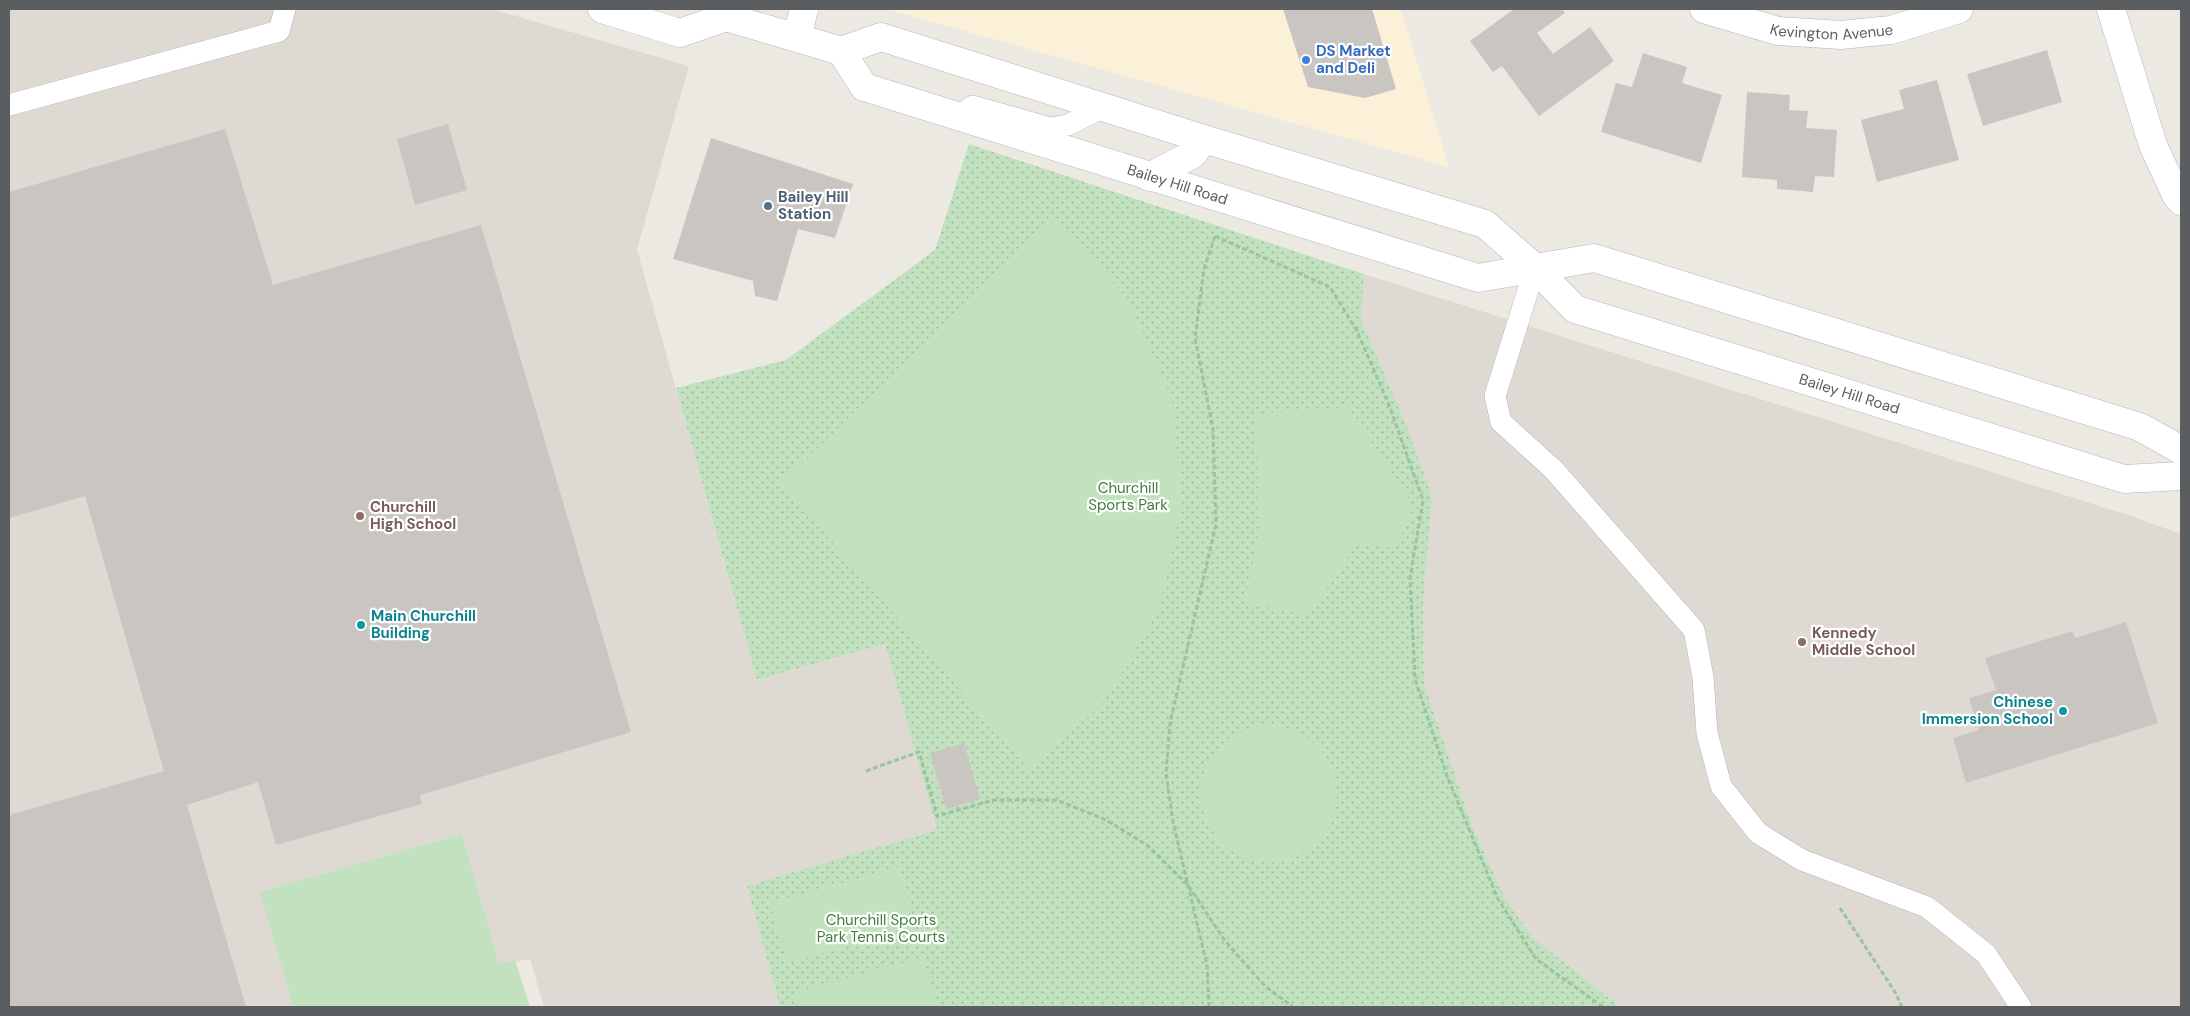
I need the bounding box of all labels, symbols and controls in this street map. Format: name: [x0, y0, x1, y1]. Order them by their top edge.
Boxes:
street label: Kevington Avenue: [1768, 19, 1894, 45]
place label: DS Market and Deli: [1316, 41, 1391, 78]
marker: DS Market and Deli: [1300, 54, 1312, 66]
street label: Bailey Hill Road: [1125, 159, 1230, 210]
place label: Bailey Hill Station: [778, 187, 849, 224]
marker: Bailey Hill Station: [762, 200, 774, 212]
street label: Bailey Hill Road: [1797, 369, 1902, 419]
park label: Churchill Sports Park: [1088, 478, 1168, 515]
place label: Churchill High School: [370, 497, 456, 534]
marker: Churchill High School: [354, 510, 366, 522]
place label: Main Churchill Building: [371, 606, 476, 643]
marker: Main Churchill Building: [355, 619, 367, 631]
place label: Kennedy Middle School: [1812, 623, 1915, 660]
marker: Kennedy Middle School: [1796, 636, 1808, 648]
place label: Chinese Immersion School: [1922, 692, 2053, 729]
marker: Chinese Immersion School: [2057, 705, 2069, 717]
park label: Churchill Sports Park Tennis Courts: [817, 910, 945, 947]

